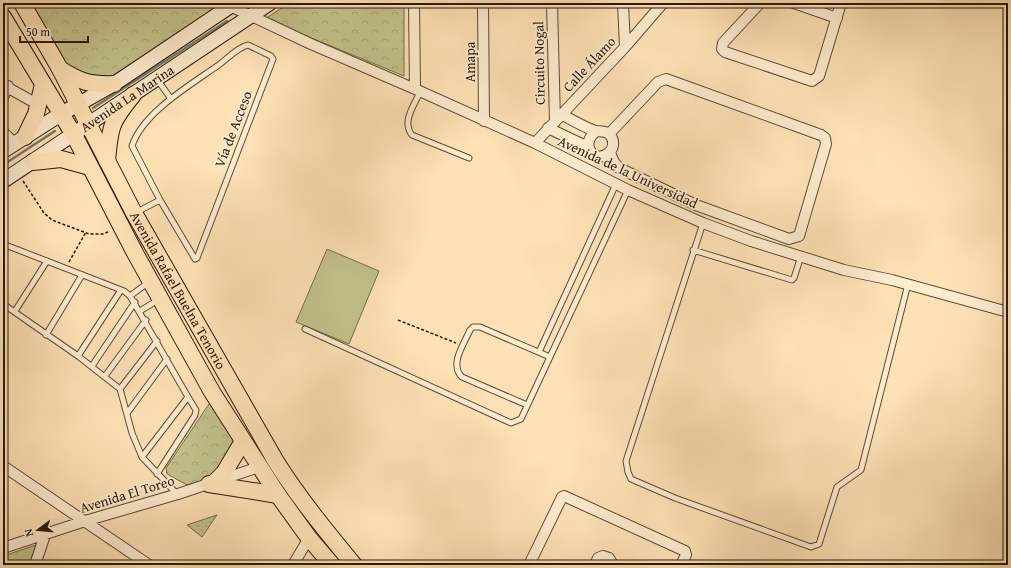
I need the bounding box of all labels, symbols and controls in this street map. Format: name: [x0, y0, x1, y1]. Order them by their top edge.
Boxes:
scale bar: [20, 18, 88, 44]
street label: Circuito Nogal: [528, 21, 550, 105]
text: 50 m: [26, 23, 50, 40]
street label: Calle Álamo: [558, 32, 620, 96]
street label: Amapa: [460, 41, 480, 82]
street label: Avenida La Marina: [76, 60, 178, 137]
street label: Vía de Acceso: [209, 88, 257, 170]
street label: Avenida de la Universidad: [555, 131, 701, 213]
street label: Avenida Rafael Buelna Tenorio: [125, 208, 231, 373]
street label: Avenida El Toreo: [77, 470, 177, 518]
north arrow: [18, 510, 58, 550]
text: N: [20, 526, 37, 538]

